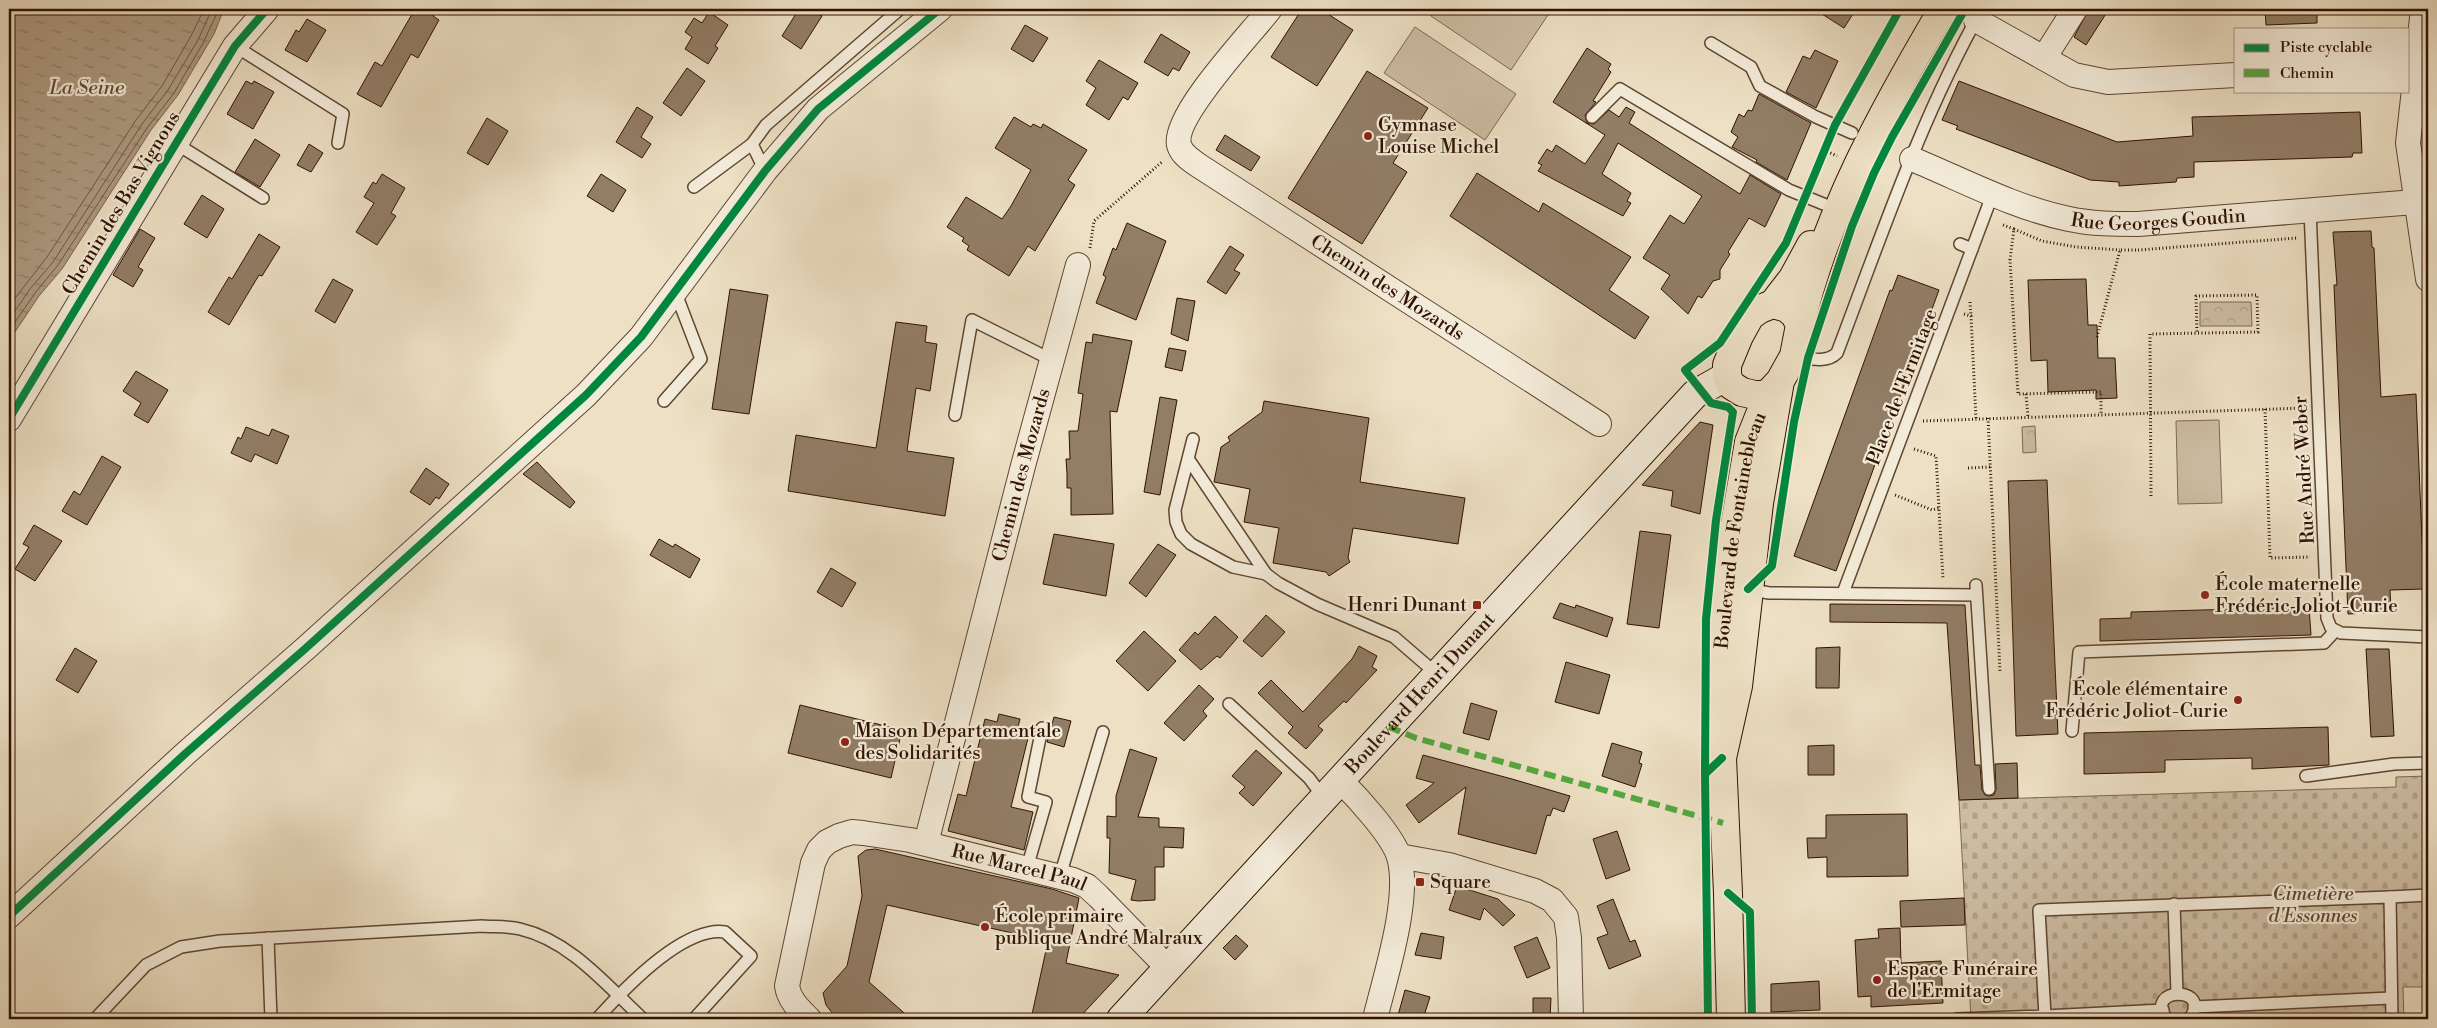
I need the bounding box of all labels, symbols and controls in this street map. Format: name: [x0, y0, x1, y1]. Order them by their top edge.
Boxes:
legend: [2234, 28, 2410, 92]
text: Piste cyclable: [2280, 38, 2372, 57]
text: Chemin: [2280, 64, 2334, 83]
water label: La Seine: [49, 76, 125, 101]
street label: Chemin des Bas Vignons: [57, 107, 185, 299]
place label: Gymnase Louise Michel: [1378, 113, 1500, 159]
marker: Gymnase Louise Michel: [1362, 130, 1374, 142]
street label: Rue Georges Goudin: [2069, 203, 2247, 236]
street label: Chemin des Mozards: [1306, 229, 1469, 346]
street label: Place de l'Ermitage: [1861, 305, 1943, 469]
street label: Chemin des Mozards: [987, 386, 1056, 564]
street label: Rue André Weber: [2288, 395, 2320, 545]
street label: Boulevard de Fontainebleau: [1709, 408, 1772, 651]
place label: École maternelle Frédéric Joliot-Curie: [2215, 571, 2398, 618]
marker: École maternelle Frédéric Joliot-Curie: [2199, 589, 2211, 601]
place label: Henri Dunant: [1348, 593, 1467, 617]
marker: Henri Dunant: [1471, 599, 1483, 611]
street label: Boulevard Henri Dunant: [1339, 607, 1501, 780]
place label: École élémentaire Frédéric Joliot-Curie: [2045, 676, 2228, 723]
marker: École élémentaire Frédéric Joliot-Curie: [2232, 694, 2244, 706]
place label: Maison Départementale des Solidarités: [855, 719, 1061, 765]
marker: Maison Départementale des Solidarités: [839, 736, 851, 748]
street label: Rue Marcel Paul: [949, 839, 1091, 897]
place label: Square: [1430, 870, 1491, 894]
marker: Square: [1414, 876, 1426, 888]
park label: Cimetière d'Essonnes: [2269, 882, 2357, 928]
place label: École primaire publique André Malraux: [995, 903, 1203, 950]
marker: École primaire publique André Malraux: [979, 921, 991, 933]
place label: Espace Funéraire de l'Ermitage: [1887, 957, 2038, 1003]
marker: Espace Funéraire de l'Ermitage: [1871, 974, 1883, 986]

